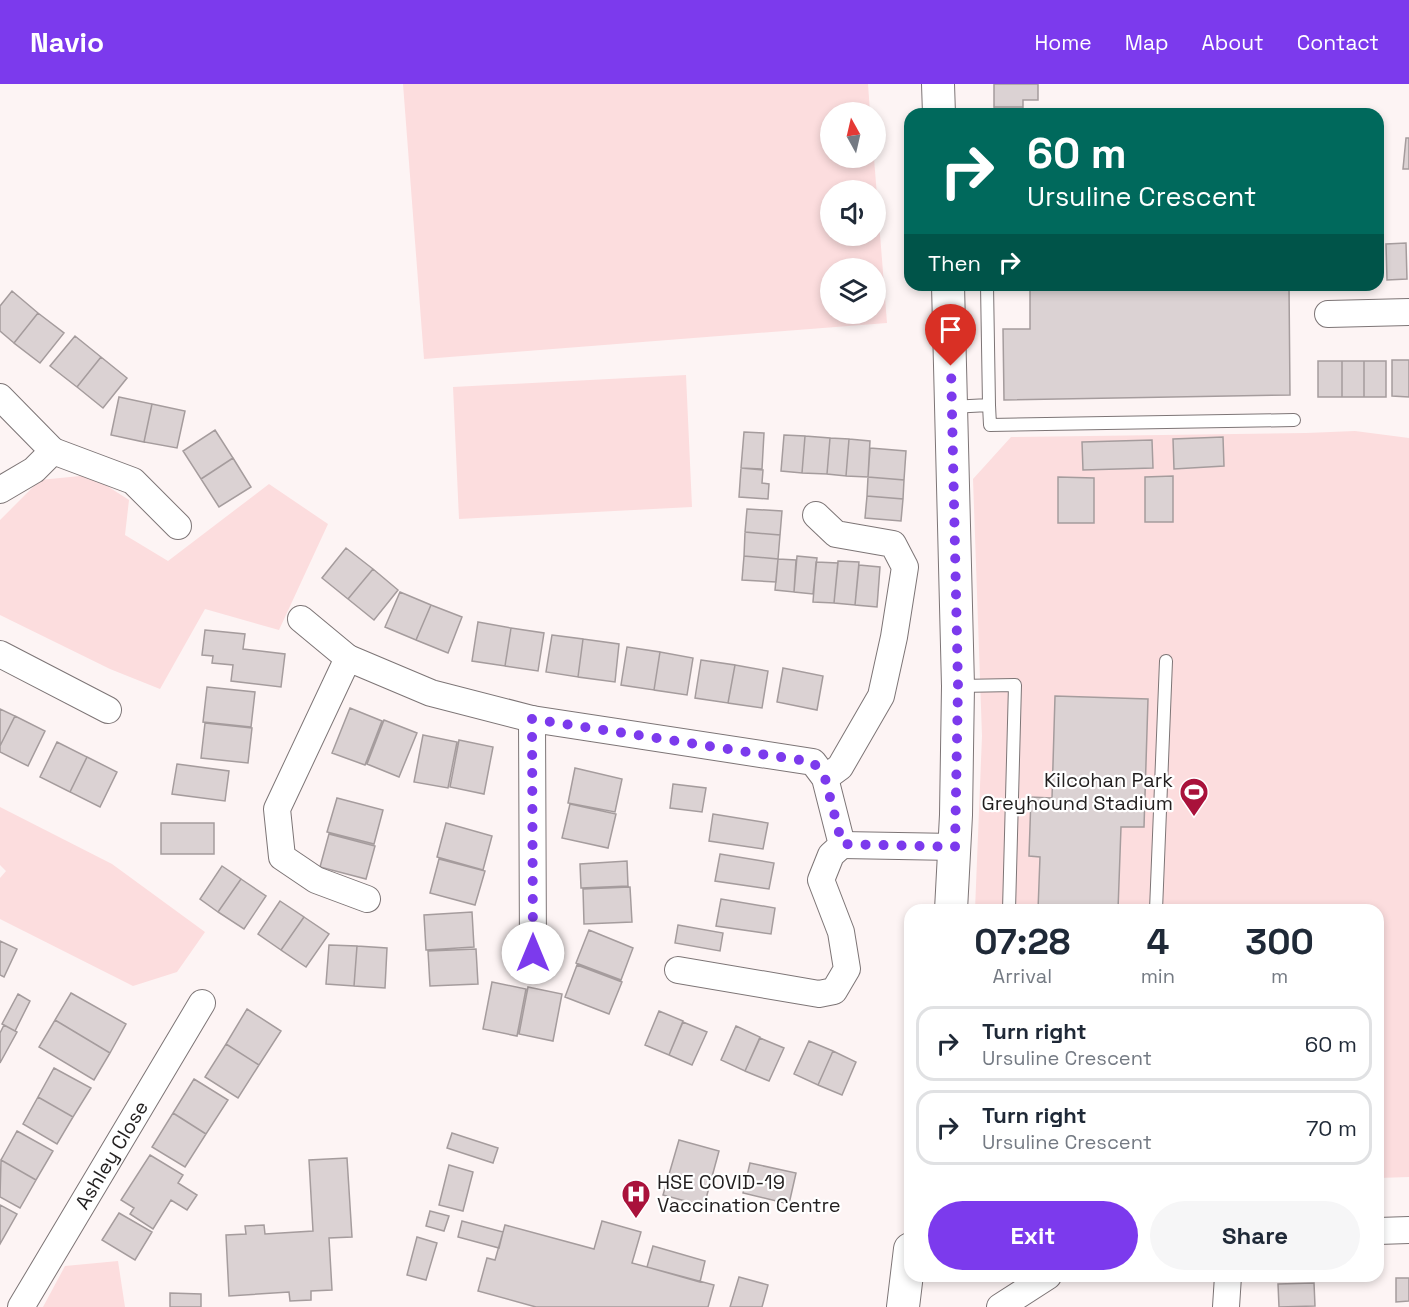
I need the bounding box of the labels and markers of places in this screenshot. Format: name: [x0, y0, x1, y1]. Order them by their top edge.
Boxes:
pin: [925, 304, 976, 366]
place label: Kilcohan Park Greyhound Stadium: [982, 767, 1173, 816]
sports icon: Kilcohan Park Greyhound Stadium: [1178, 776, 1210, 818]
place label: HSE COVID-19 Vaccination Centre: [657, 1169, 841, 1218]
hospital icon: HSE COVID-19 Vaccination Centre: [620, 1178, 652, 1220]

